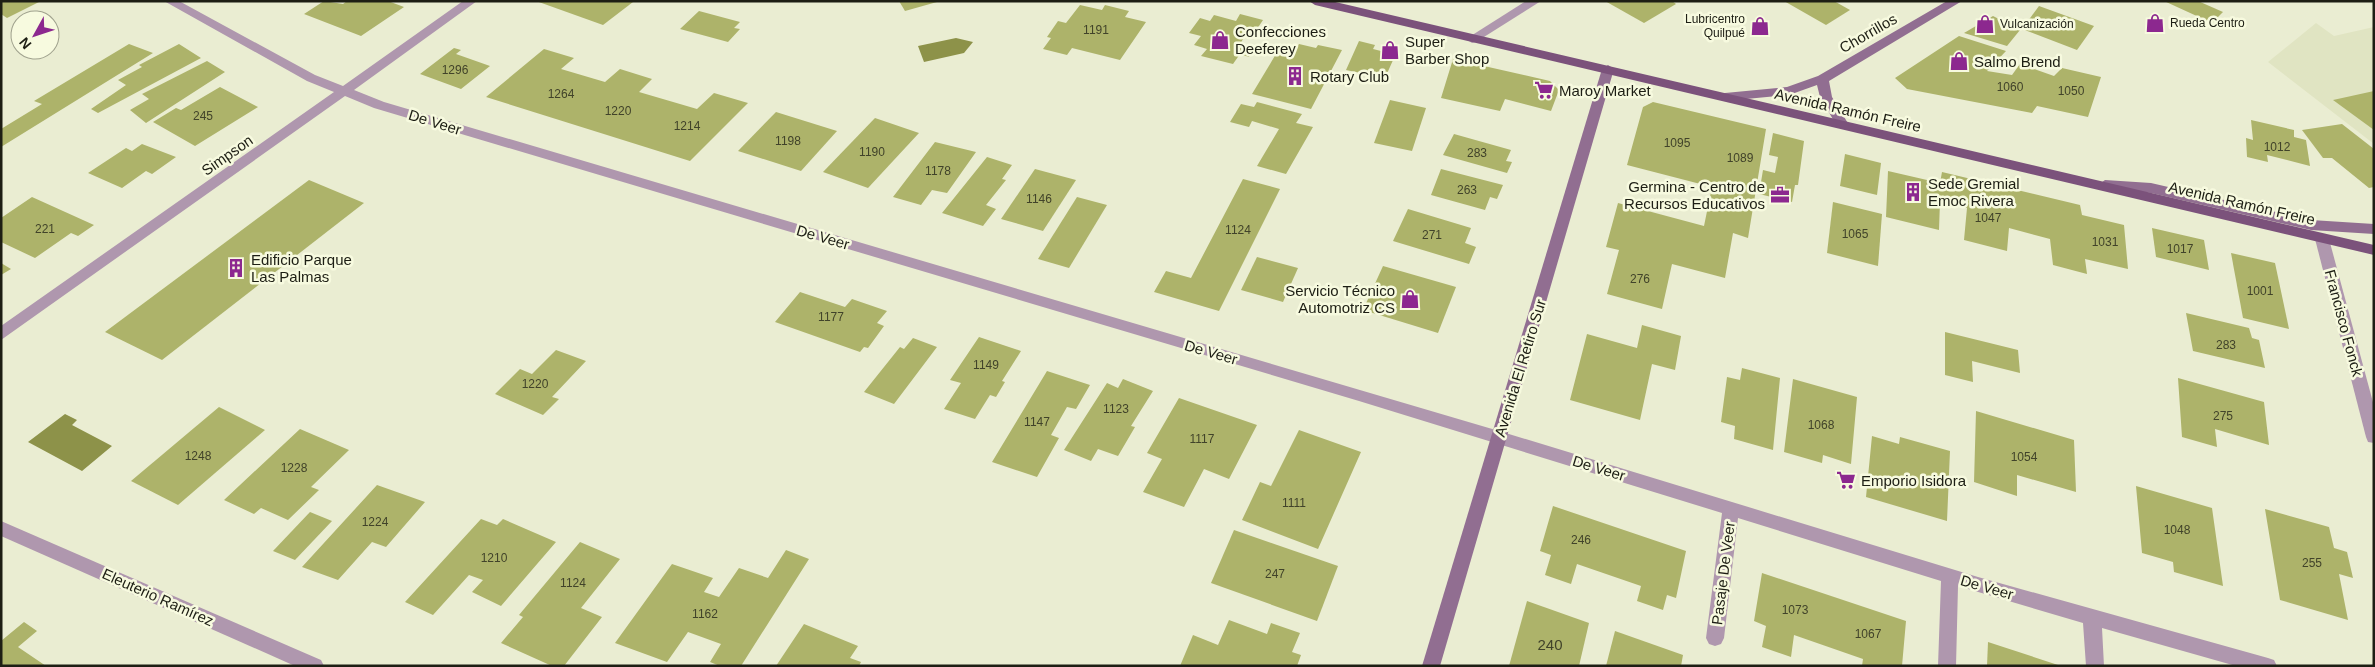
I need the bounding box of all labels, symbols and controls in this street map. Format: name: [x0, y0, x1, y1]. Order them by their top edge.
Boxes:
north arrow: [10, 10, 60, 60]
street label: Chorrillos: [1836, 10, 1900, 56]
place label: Lubricentro Quilpué: [1685, 12, 1745, 40]
shop icon: Rueda Centro: [2144, 12, 2166, 34]
shop icon: Vulcanización: [1974, 13, 1996, 35]
shop icon: Lubricentro Quilpué: [1749, 15, 1771, 37]
place label: Rueda Centro: [2170, 16, 2245, 30]
place label: Vulcanización: [2000, 17, 2074, 31]
house number: 1191: [1083, 23, 1109, 37]
place label: Confecciones Deeferey: [1235, 23, 1326, 57]
shop icon: Confecciones Deeferey: [1209, 29, 1231, 51]
place label: Super Barber Shop: [1405, 33, 1489, 67]
text: N: [16, 34, 34, 52]
shop icon: Super Barber Shop: [1379, 39, 1401, 61]
shop icon: Salmo Brend: [1948, 50, 1970, 72]
place label: Salmo Brend: [1974, 53, 2061, 70]
house number: 1296: [442, 63, 469, 77]
building icon: Rotary Club: [1284, 65, 1306, 87]
place label: Rotary Club: [1310, 68, 1389, 85]
supermarket icon: Maroy Market: [1533, 79, 1555, 101]
house number: 1060: [1997, 80, 2024, 94]
place label: Maroy Market: [1559, 82, 1652, 99]
house number: 1050: [2058, 84, 2085, 98]
street label: Avenida Ramón Freire: [1773, 85, 1923, 135]
house number: 1264: [548, 87, 575, 101]
house number: 1220: [605, 104, 632, 118]
street label: De Veer: [407, 106, 463, 138]
house number: 245: [193, 109, 213, 123]
house number: 1214: [674, 119, 701, 133]
street label: Simpson: [198, 131, 256, 179]
house number: 1198: [775, 134, 801, 148]
house number: 1095: [1664, 136, 1691, 150]
house number: 1012: [2264, 140, 2291, 154]
house number: 1190: [859, 145, 885, 159]
house number: 283: [1467, 146, 1487, 160]
house number: 1089: [1727, 151, 1754, 165]
house number: 1178: [925, 164, 951, 178]
place label: Sede Gremial Emoc Rivera: [1928, 175, 2020, 209]
place label: Germina - Centro de Recursos Educativos: [1624, 178, 1765, 212]
street label: Avenida Ramón Freire: [2167, 178, 2317, 228]
building icon: Sede Gremial Emoc Rivera: [1902, 181, 1924, 203]
house number: 263: [1457, 183, 1477, 197]
office icon: Germina - Centro de Recursos Educativos: [1769, 184, 1791, 206]
house number: 1146: [1026, 192, 1052, 206]
house number: 1047: [1975, 211, 2002, 225]
street label: De Veer: [795, 221, 851, 253]
house number: 221: [35, 222, 55, 236]
house number: 1124: [1225, 223, 1251, 237]
house number: 1065: [1842, 227, 1869, 241]
house number: 271: [1422, 228, 1442, 242]
house number: 1031: [2092, 235, 2119, 249]
house number: 1017: [2167, 242, 2194, 256]
place label: Edificio Parque Las Palmas: [251, 251, 352, 285]
building icon: Edificio Parque Las Palmas: [225, 257, 247, 279]
street label: Francisco Fonck: [2322, 268, 2367, 379]
house number: 276: [1630, 272, 1650, 286]
place label: Servicio Técnico Automotriz CS: [1285, 282, 1395, 316]
house number: 1001: [2247, 284, 2274, 298]
shop icon: Servicio Técnico Automotriz CS: [1399, 288, 1421, 310]
street label: Avenida El Retiro Sur: [1491, 297, 1549, 439]
house number: 1177: [818, 310, 844, 324]
street label: De Veer: [1183, 336, 1239, 368]
house number: 283: [2216, 338, 2236, 352]
house number: 1149: [973, 358, 999, 372]
house number: 1220: [522, 377, 549, 391]
house number: 1123: [1103, 402, 1129, 416]
house number: 275: [2213, 409, 2233, 423]
house number: 1147: [1024, 415, 1050, 429]
house number: 1068: [1808, 418, 1835, 432]
house number: 1117: [1190, 432, 1215, 446]
house number: 1248: [185, 449, 212, 463]
house number: 1054: [2011, 450, 2038, 464]
street label: De Veer: [1571, 452, 1627, 484]
house number: 1228: [281, 461, 308, 475]
supermarket icon: Emporio Isidora: [1835, 469, 1857, 491]
place label: Emporio Isidora: [1861, 472, 1967, 489]
house number: 1111: [1282, 496, 1306, 510]
house number: 1224: [362, 515, 389, 529]
street label: Pasaje De Veer: [1708, 520, 1738, 626]
house number: 1048: [2164, 523, 2191, 537]
house number: 246: [1571, 533, 1591, 547]
house number: 1210: [481, 551, 508, 565]
house number: 255: [2302, 556, 2322, 570]
street label: Eleuterio Ramírez: [100, 565, 216, 629]
house number: 247: [1265, 567, 1285, 581]
street label: De Veer: [1959, 571, 2015, 603]
house number: 1124: [560, 576, 586, 590]
house number: 1073: [1782, 603, 1809, 617]
house number: 1162: [692, 607, 718, 621]
house number: 1067: [1855, 627, 1882, 641]
house number: 240: [1537, 636, 1563, 653]

